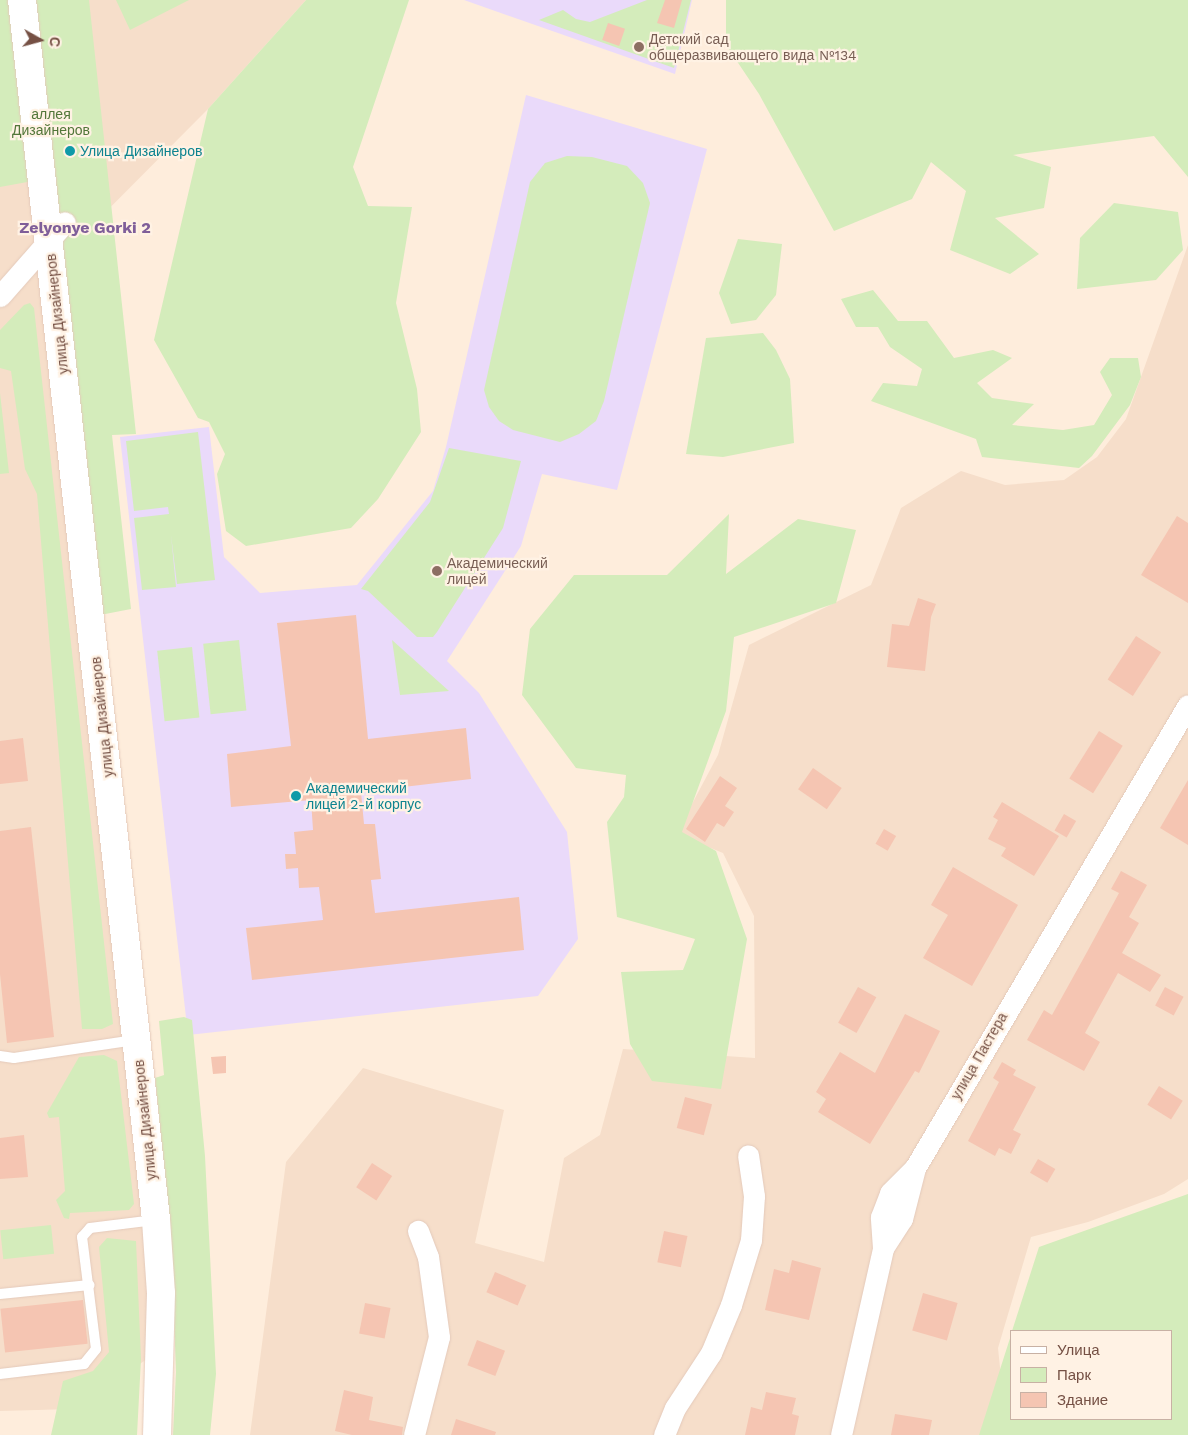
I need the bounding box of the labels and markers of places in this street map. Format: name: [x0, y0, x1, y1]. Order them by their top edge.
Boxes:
place label: Детский сад общеразвивающего вида №134: [649, 31, 857, 64]
marker: Детский сад общеразвивающего вида №134: [633, 41, 645, 53]
place label: Улица Дизайнеров: [80, 143, 202, 159]
marker: Улица Дизайнеров: [64, 145, 76, 157]
place label: Академический лицей: [447, 555, 548, 588]
marker: Академический лицей: [431, 565, 443, 577]
place label: Академический лицей 2-й корпус: [306, 780, 421, 812]
marker: Академический лицей 2-й корпус: [290, 790, 302, 802]

